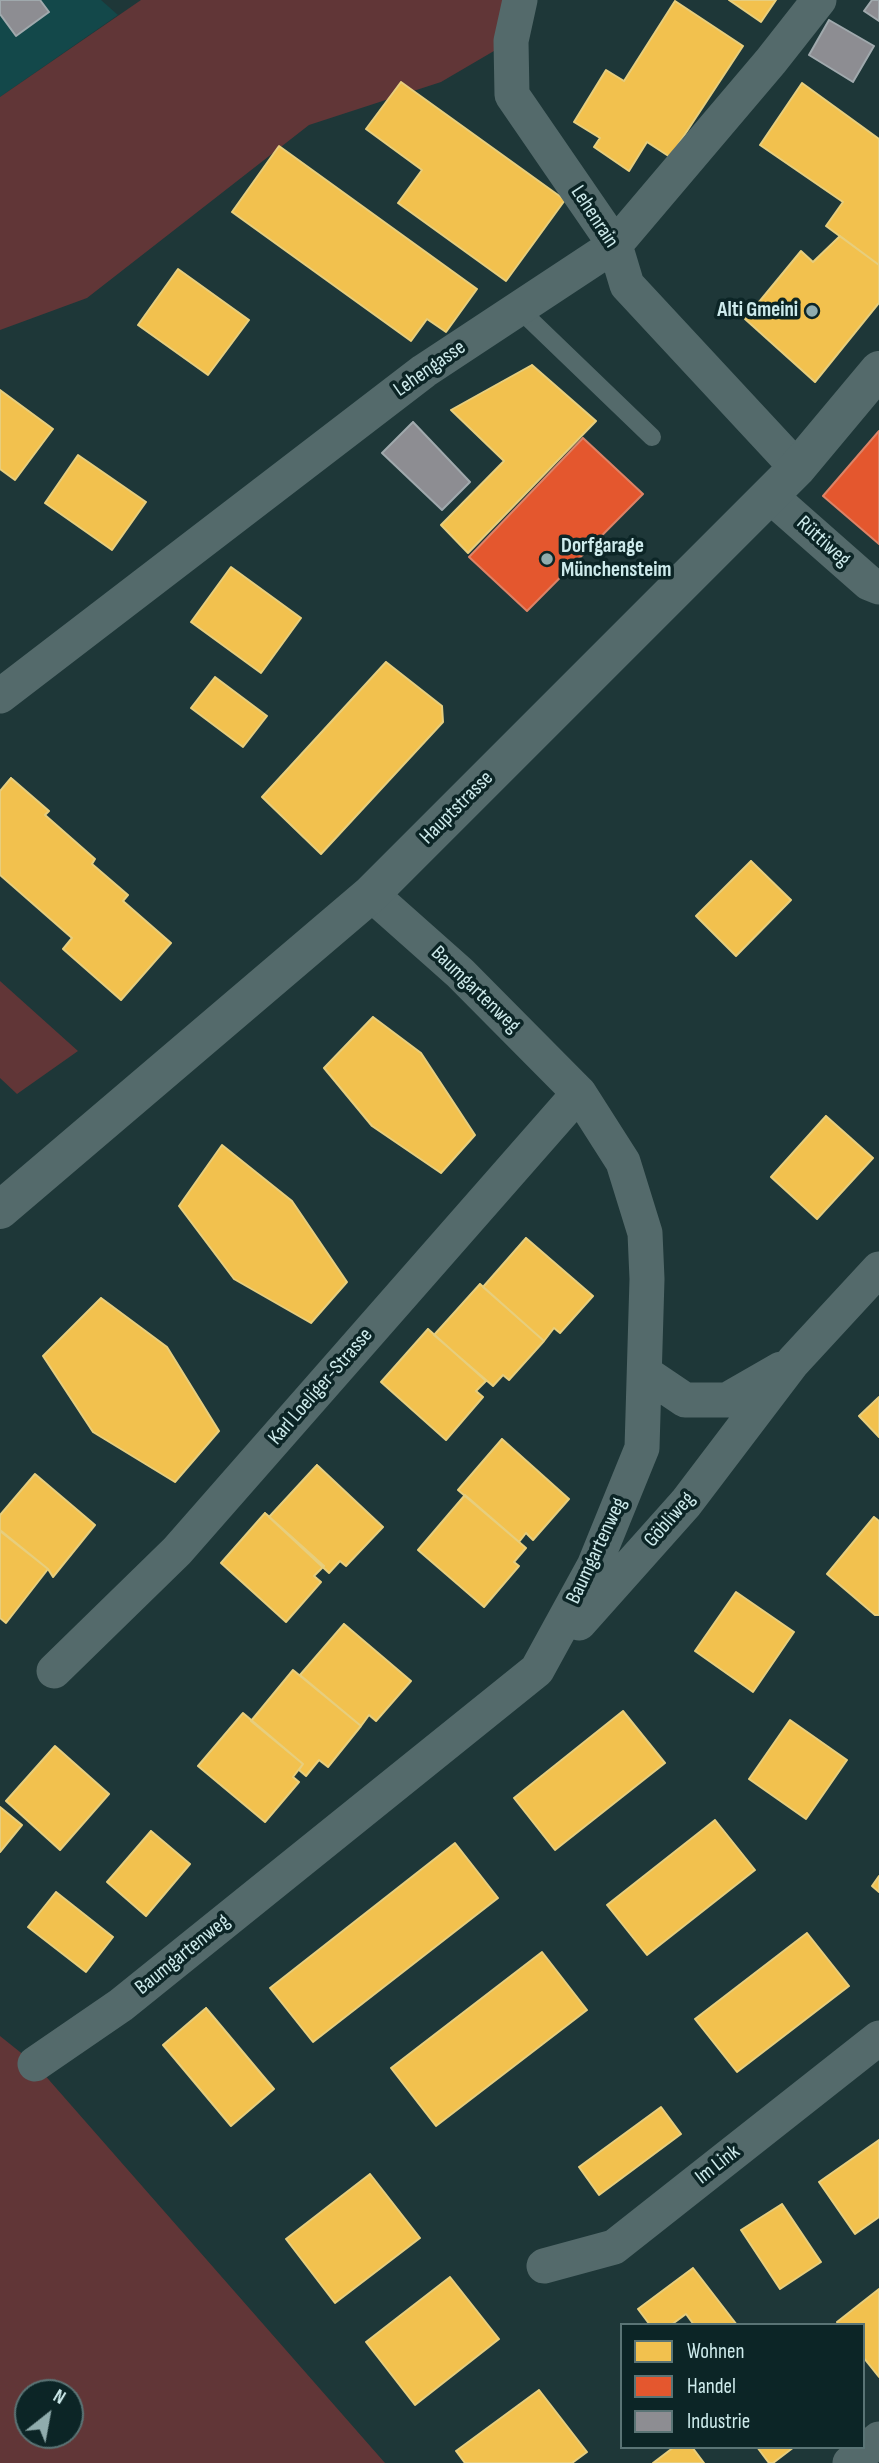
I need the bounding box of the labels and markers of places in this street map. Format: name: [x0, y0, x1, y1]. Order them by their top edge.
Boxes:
place label: Alti Gmeini: [717, 298, 798, 324]
marker: Alti Gmeini: [804, 303, 820, 319]
place label: Dorfgarage Münchensteim: [561, 534, 671, 584]
marker: Dorfgarage Münchensteim: [539, 551, 555, 567]

